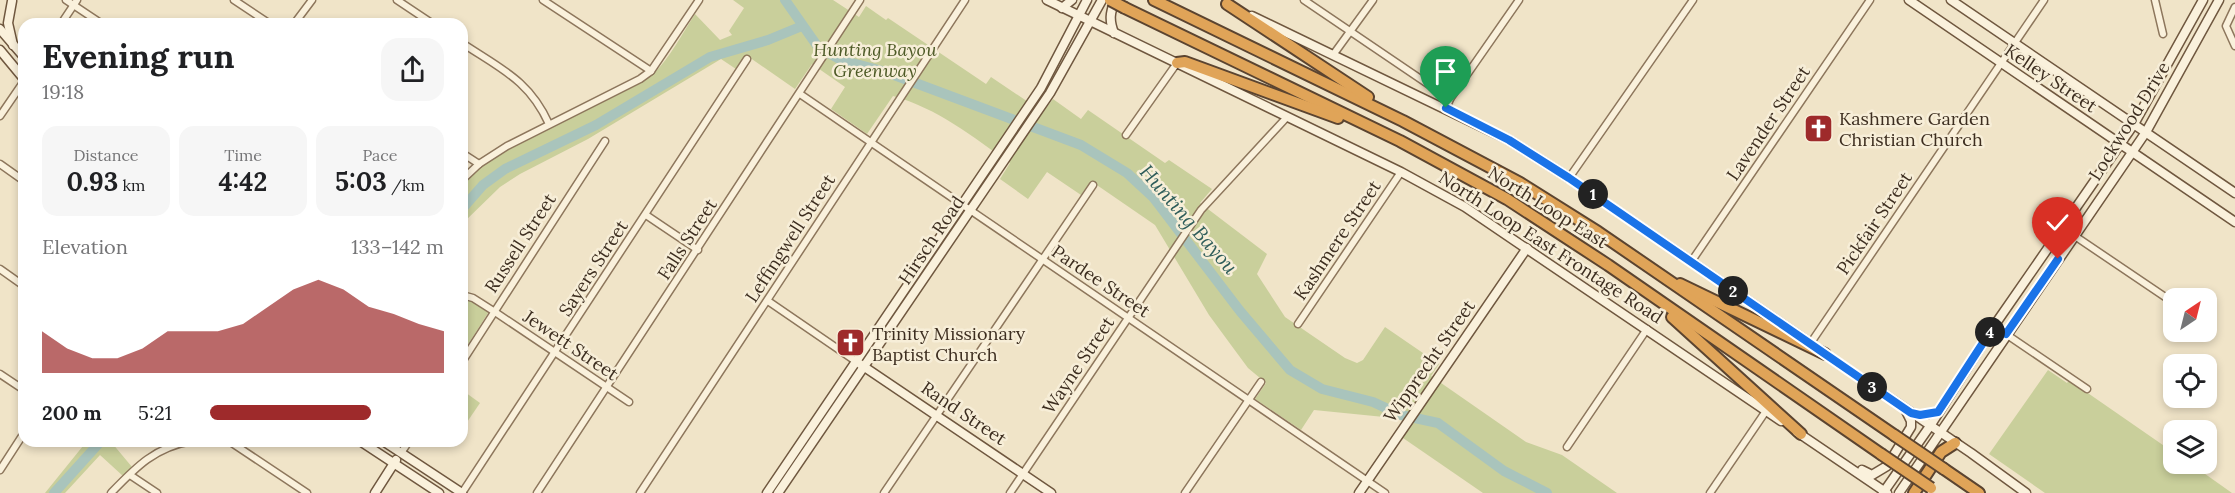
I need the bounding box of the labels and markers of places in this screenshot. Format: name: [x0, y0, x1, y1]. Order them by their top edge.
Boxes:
pin: [1420, 46, 1471, 108]
place label: Kashmere Garden Christian Church: [1839, 107, 1990, 151]
church icon: Kashmere Garden Christian Church: [1802, 112, 1834, 144]
pin: 1: [1578, 179, 1608, 209]
pin: [2032, 197, 2083, 259]
pin: 2: [1718, 276, 1748, 306]
pin: 4: [1975, 317, 2005, 347]
place label: Trinity Missionary Baptist Church: [872, 322, 1026, 366]
church icon: Trinity Missionary Baptist Church: [835, 327, 867, 359]
pin: 3: [1857, 372, 1887, 402]

